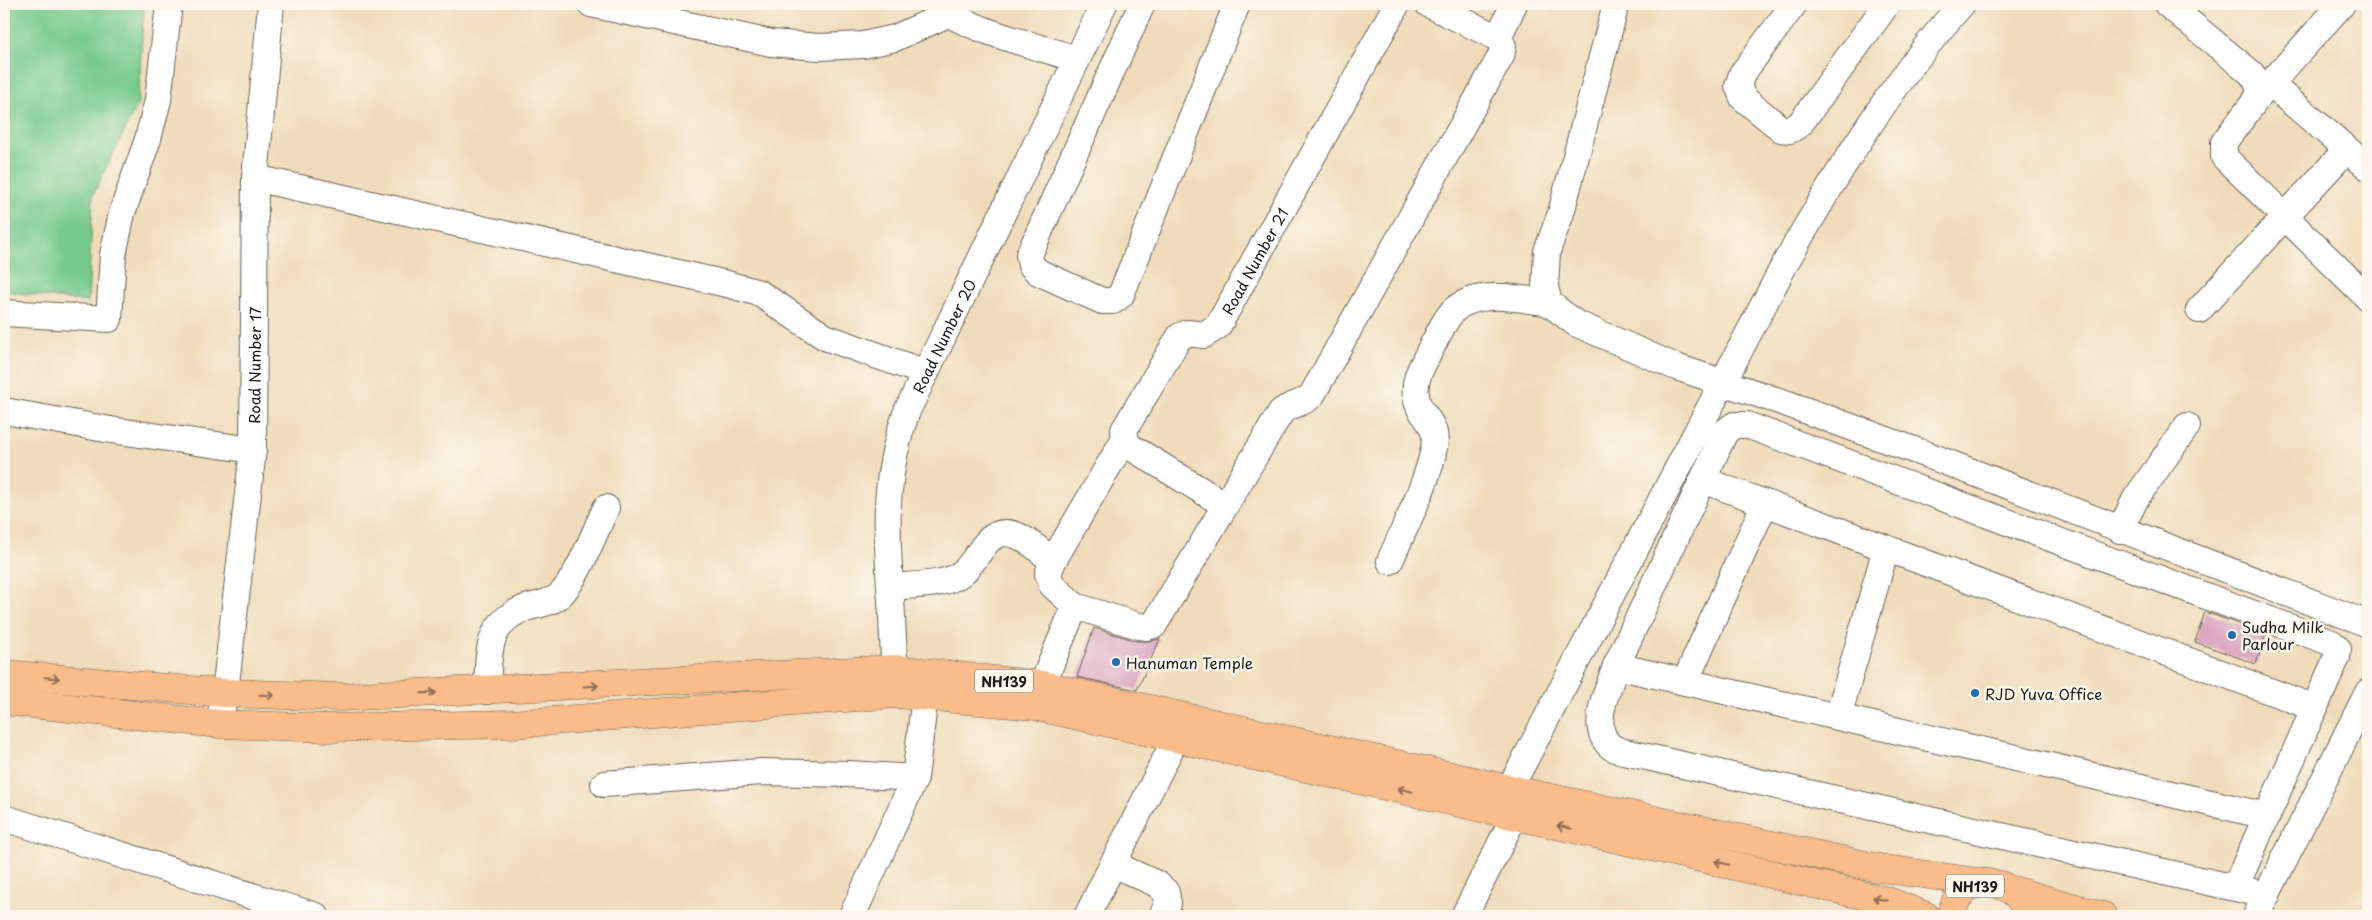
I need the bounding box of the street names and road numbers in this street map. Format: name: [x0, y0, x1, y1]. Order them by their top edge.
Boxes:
street label: Road Number 21: [1215, 203, 1293, 319]
street label: Road Number 20: [906, 275, 981, 397]
street label: Road Number 17: [242, 307, 266, 424]
road number: NH139: [975, 669, 1033, 692]
road number: NH139: [1946, 874, 2004, 898]

